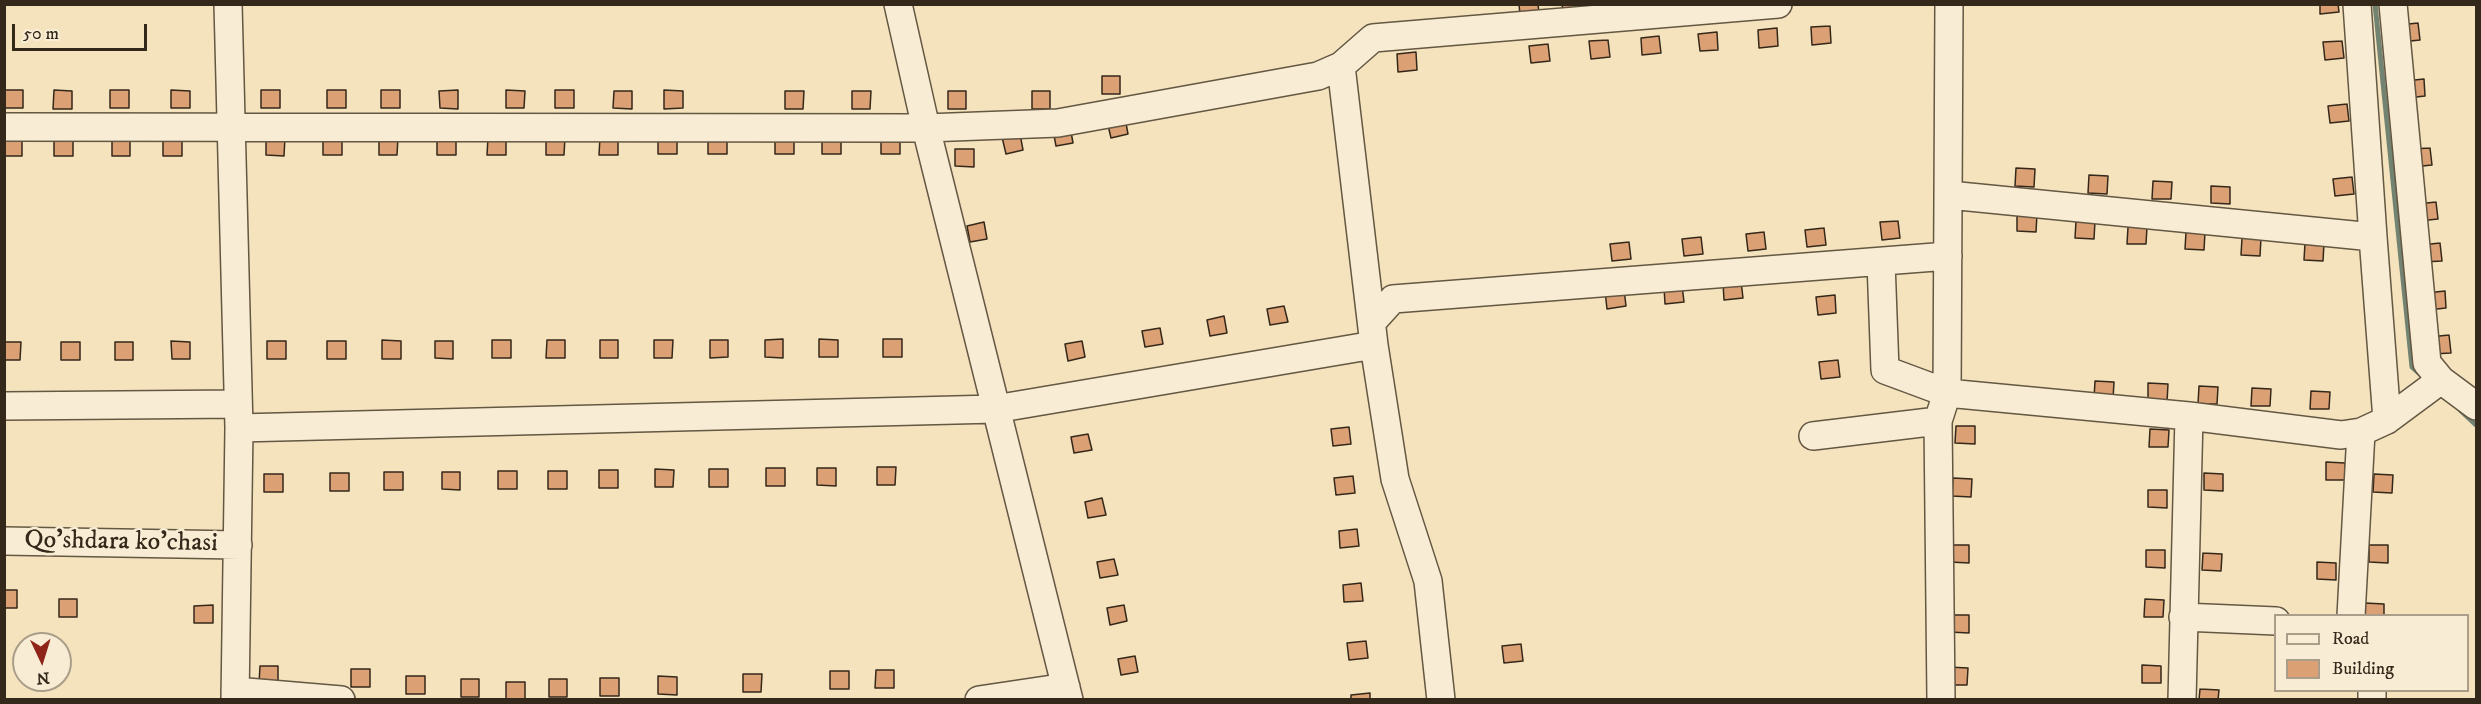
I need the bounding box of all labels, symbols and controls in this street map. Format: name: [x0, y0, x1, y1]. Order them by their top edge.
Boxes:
scale bar: [15, 12, 150, 50]
text: 50 m: [23, 23, 59, 45]
street label: Qo'shdara ko'chasi: [24, 526, 218, 560]
legend: [2274, 614, 2469, 692]
text: Road: [2332, 628, 2369, 650]
north arrow: [12, 632, 72, 692]
text: Building: [2332, 658, 2394, 680]
text: N: [36, 668, 50, 688]

